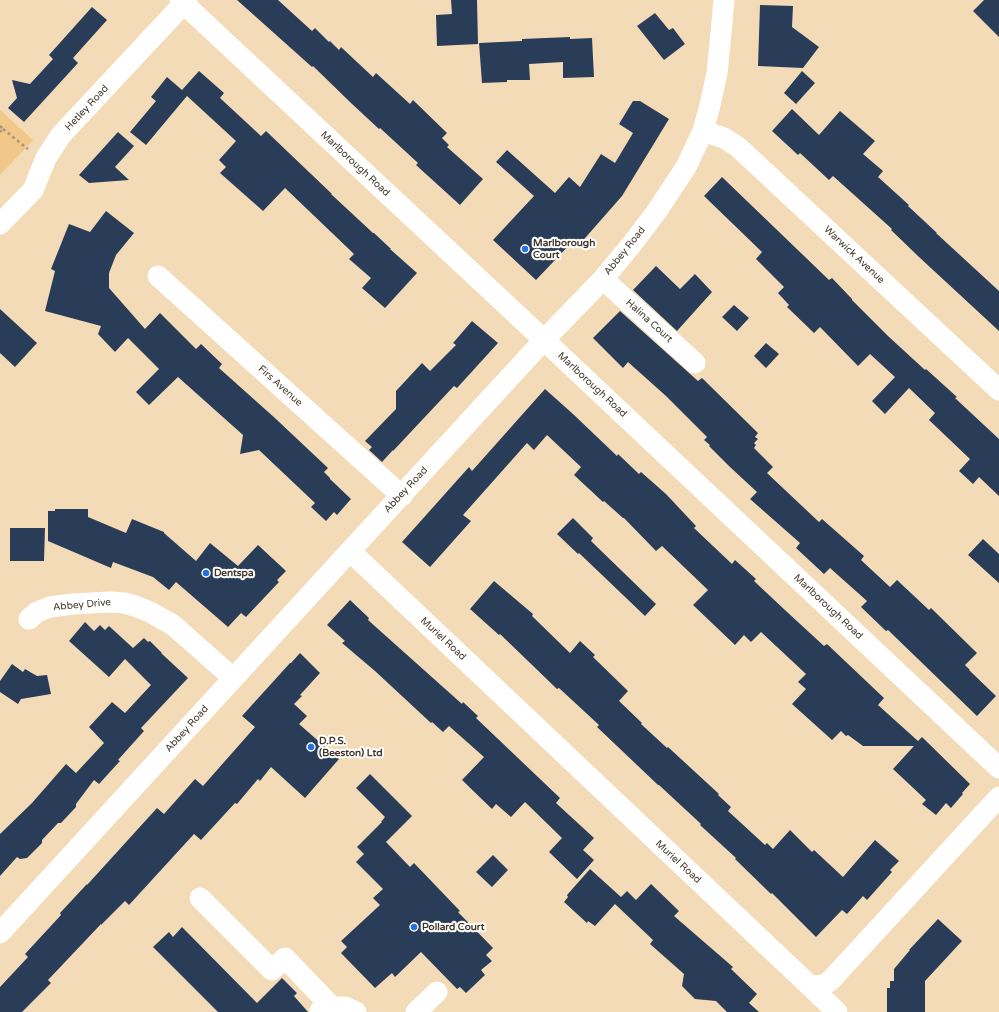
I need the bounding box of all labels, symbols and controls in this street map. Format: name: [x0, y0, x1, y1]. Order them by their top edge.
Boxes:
street label: Hetley Road: [63, 83, 111, 133]
street label: Marlborough Road: [318, 129, 392, 199]
street label: Abbey Road: [602, 224, 648, 278]
street label: Warwick Avenue: [821, 224, 887, 286]
place label: Marlborough Court: [533, 237, 595, 260]
marker: Marlborough Court: [520, 244, 530, 254]
street label: Halina Court: [623, 297, 675, 345]
street label: Marlborough Road: [555, 350, 629, 420]
street label: Firs Avenue: [255, 363, 305, 409]
street label: Abbey Road: [382, 464, 430, 516]
place label: Dentspa: [214, 567, 253, 579]
marker: Dentspa: [201, 568, 211, 578]
street label: Marlborough Road: [791, 572, 865, 642]
street label: Abbey Drive: [52, 596, 112, 614]
street label: Muriel Road: [418, 615, 468, 663]
street label: Abbey Road: [163, 703, 211, 755]
place label: D.P.S. (Beeston) Ltd: [319, 735, 383, 758]
marker: D.P.S. (Beeston) Ltd: [306, 742, 316, 752]
street label: Muriel Road: [653, 838, 703, 886]
place label: Pollard Court: [422, 921, 484, 933]
marker: Pollard Court: [409, 922, 419, 932]

